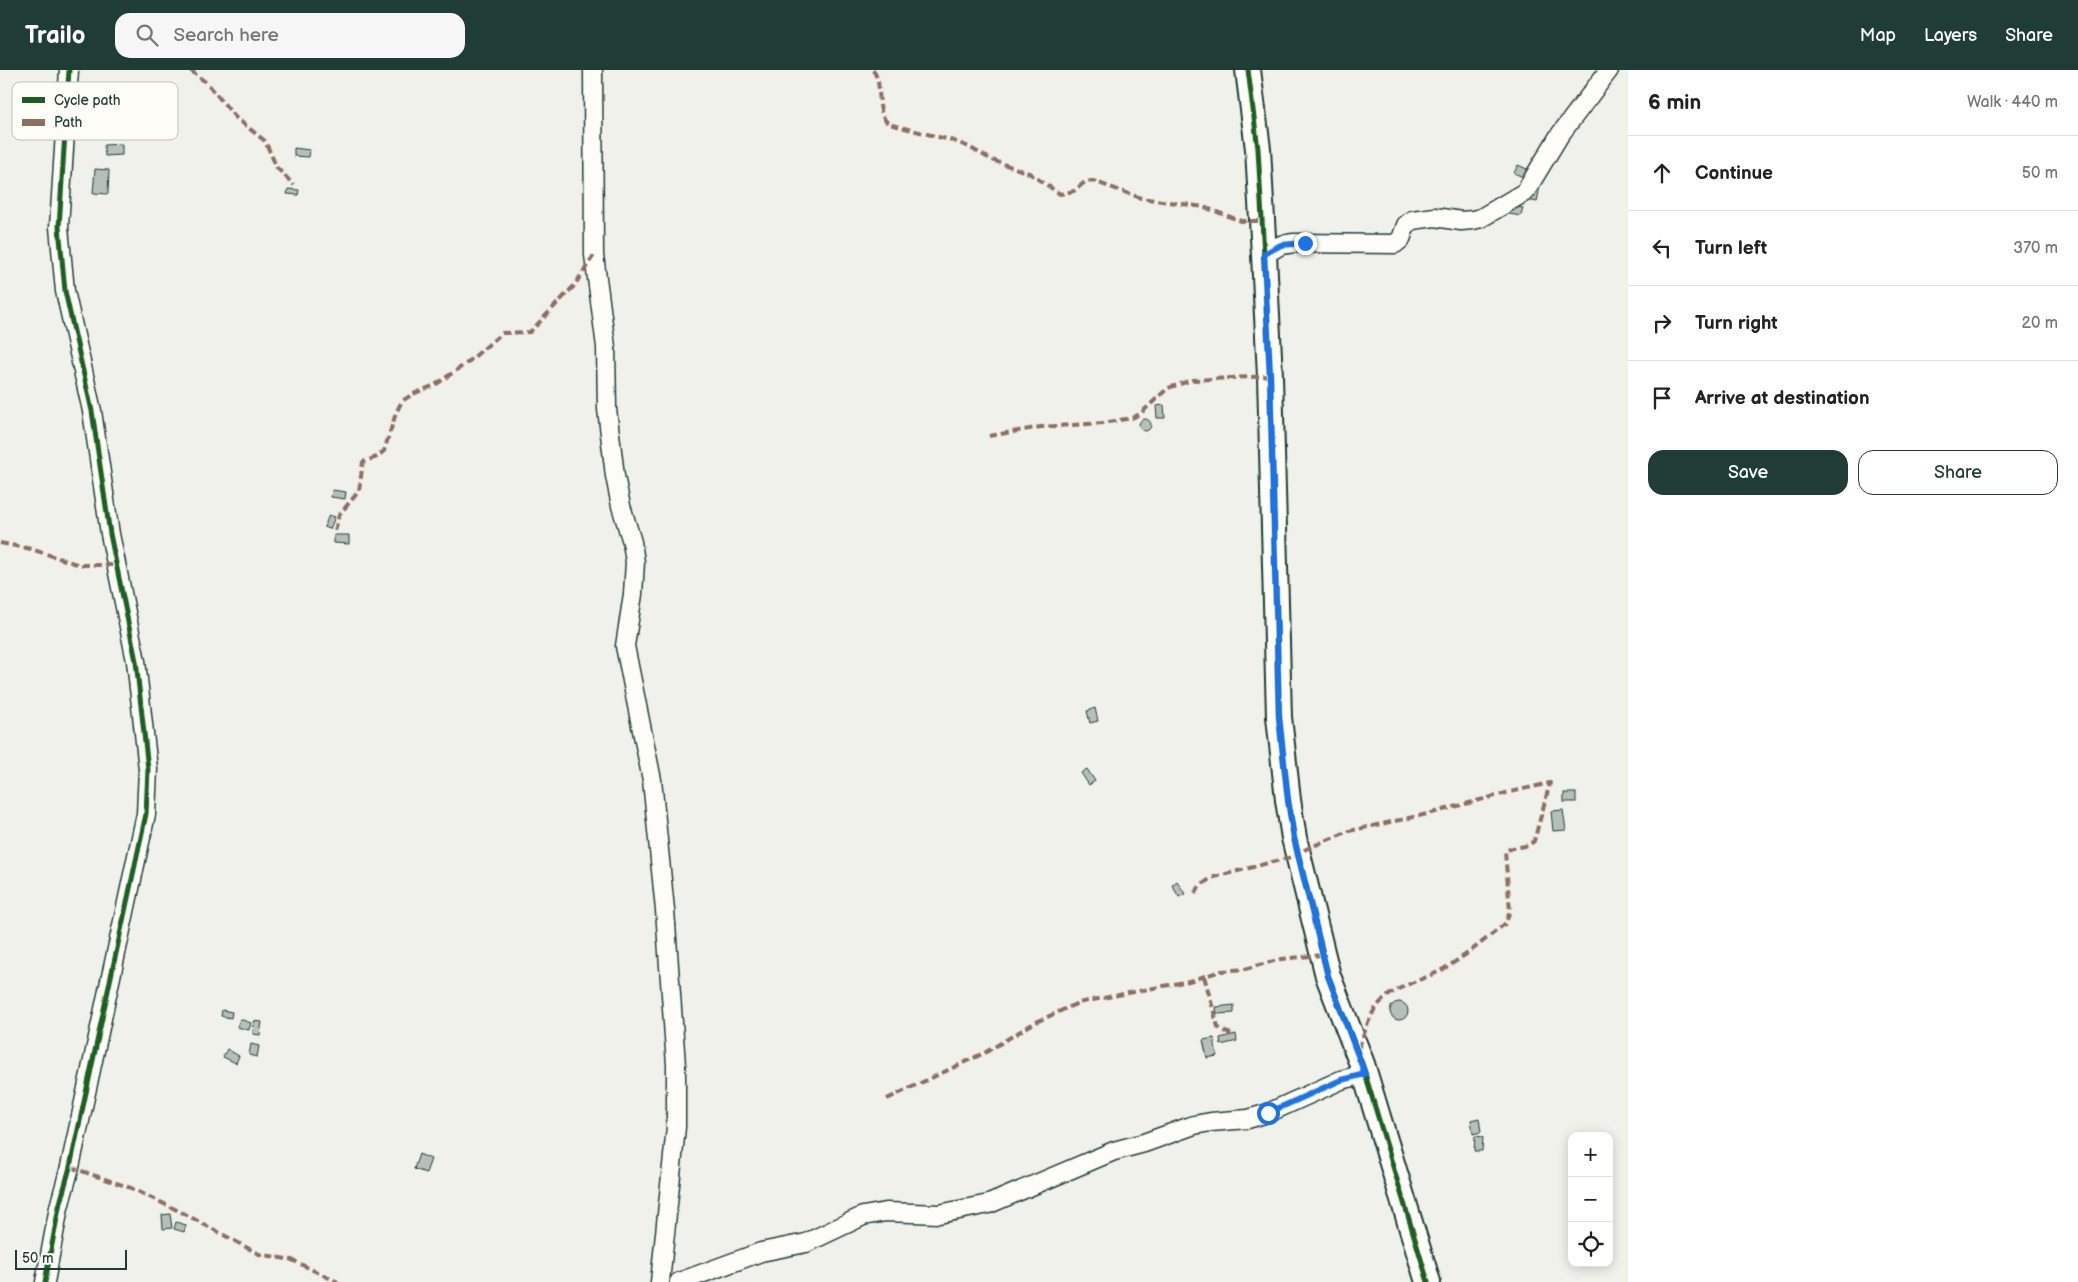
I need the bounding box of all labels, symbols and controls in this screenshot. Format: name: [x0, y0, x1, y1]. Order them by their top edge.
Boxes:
search box: [115, 13, 465, 58]
text: Trailo: [25, 21, 85, 50]
icon: search: [133, 21, 161, 49]
text: Search here: [173, 24, 279, 47]
text: Map: [1860, 25, 1896, 46]
text: Layers: [1924, 25, 1977, 46]
text: Share: [2005, 25, 2053, 46]
legend: [12, 82, 178, 140]
text: 6 min: [1648, 90, 1701, 115]
text: Cycle path: [54, 92, 121, 109]
text: Walk · 440 m: [1967, 93, 2058, 112]
text: Path: [54, 114, 82, 131]
icon: ahead: [1648, 159, 1676, 187]
text: Continue: [1695, 162, 1773, 185]
text: 50 m: [2022, 164, 2058, 183]
route end: [1294, 232, 1317, 255]
icon: left: [1648, 234, 1676, 262]
text: Turn left: [1695, 237, 1767, 260]
text: 370 m: [2013, 239, 2058, 258]
icon: right: [1648, 309, 1676, 337]
text: Turn right: [1695, 312, 1778, 335]
text: 20 m: [2022, 314, 2058, 333]
icon: arrive: [1648, 384, 1676, 412]
text: Arrive at destination: [1695, 387, 1870, 410]
button: Save: [1648, 450, 1848, 495]
button: Share: [1858, 450, 2058, 495]
route start: [1257, 1102, 1280, 1125]
map controls: [1568, 1132, 1613, 1267]
button: +: [1568, 1132, 1613, 1177]
button: −: [1568, 1177, 1613, 1222]
button: locate: [1568, 1222, 1613, 1267]
scale bar: [15, 1247, 128, 1270]
text: 50 m: [22, 1250, 54, 1267]

